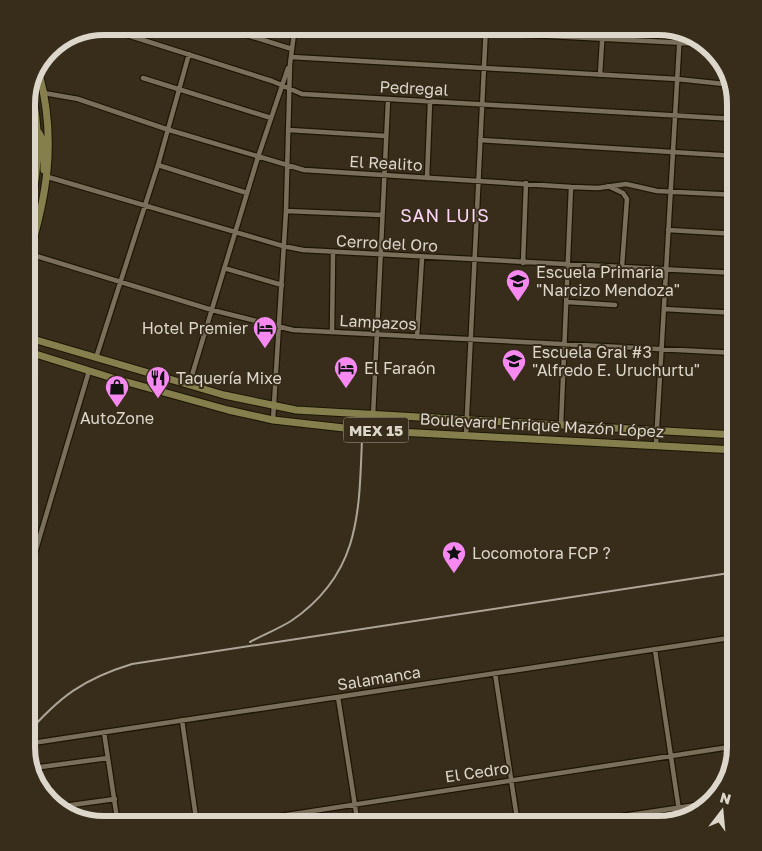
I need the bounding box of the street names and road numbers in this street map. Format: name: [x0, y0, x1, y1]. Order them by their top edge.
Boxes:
street label: Pedregal: [379, 76, 449, 100]
street label: El Realito: [349, 151, 423, 175]
street label: Cerro del Oro: [336, 230, 438, 256]
street label: Lampazos: [339, 310, 417, 334]
street label: Boulevard Enrique Mazón López: [419, 409, 665, 441]
road number: MEX 15: [344, 418, 408, 442]
street label: Salamanca: [336, 662, 422, 694]
street label: El Cedro: [444, 758, 510, 786]

